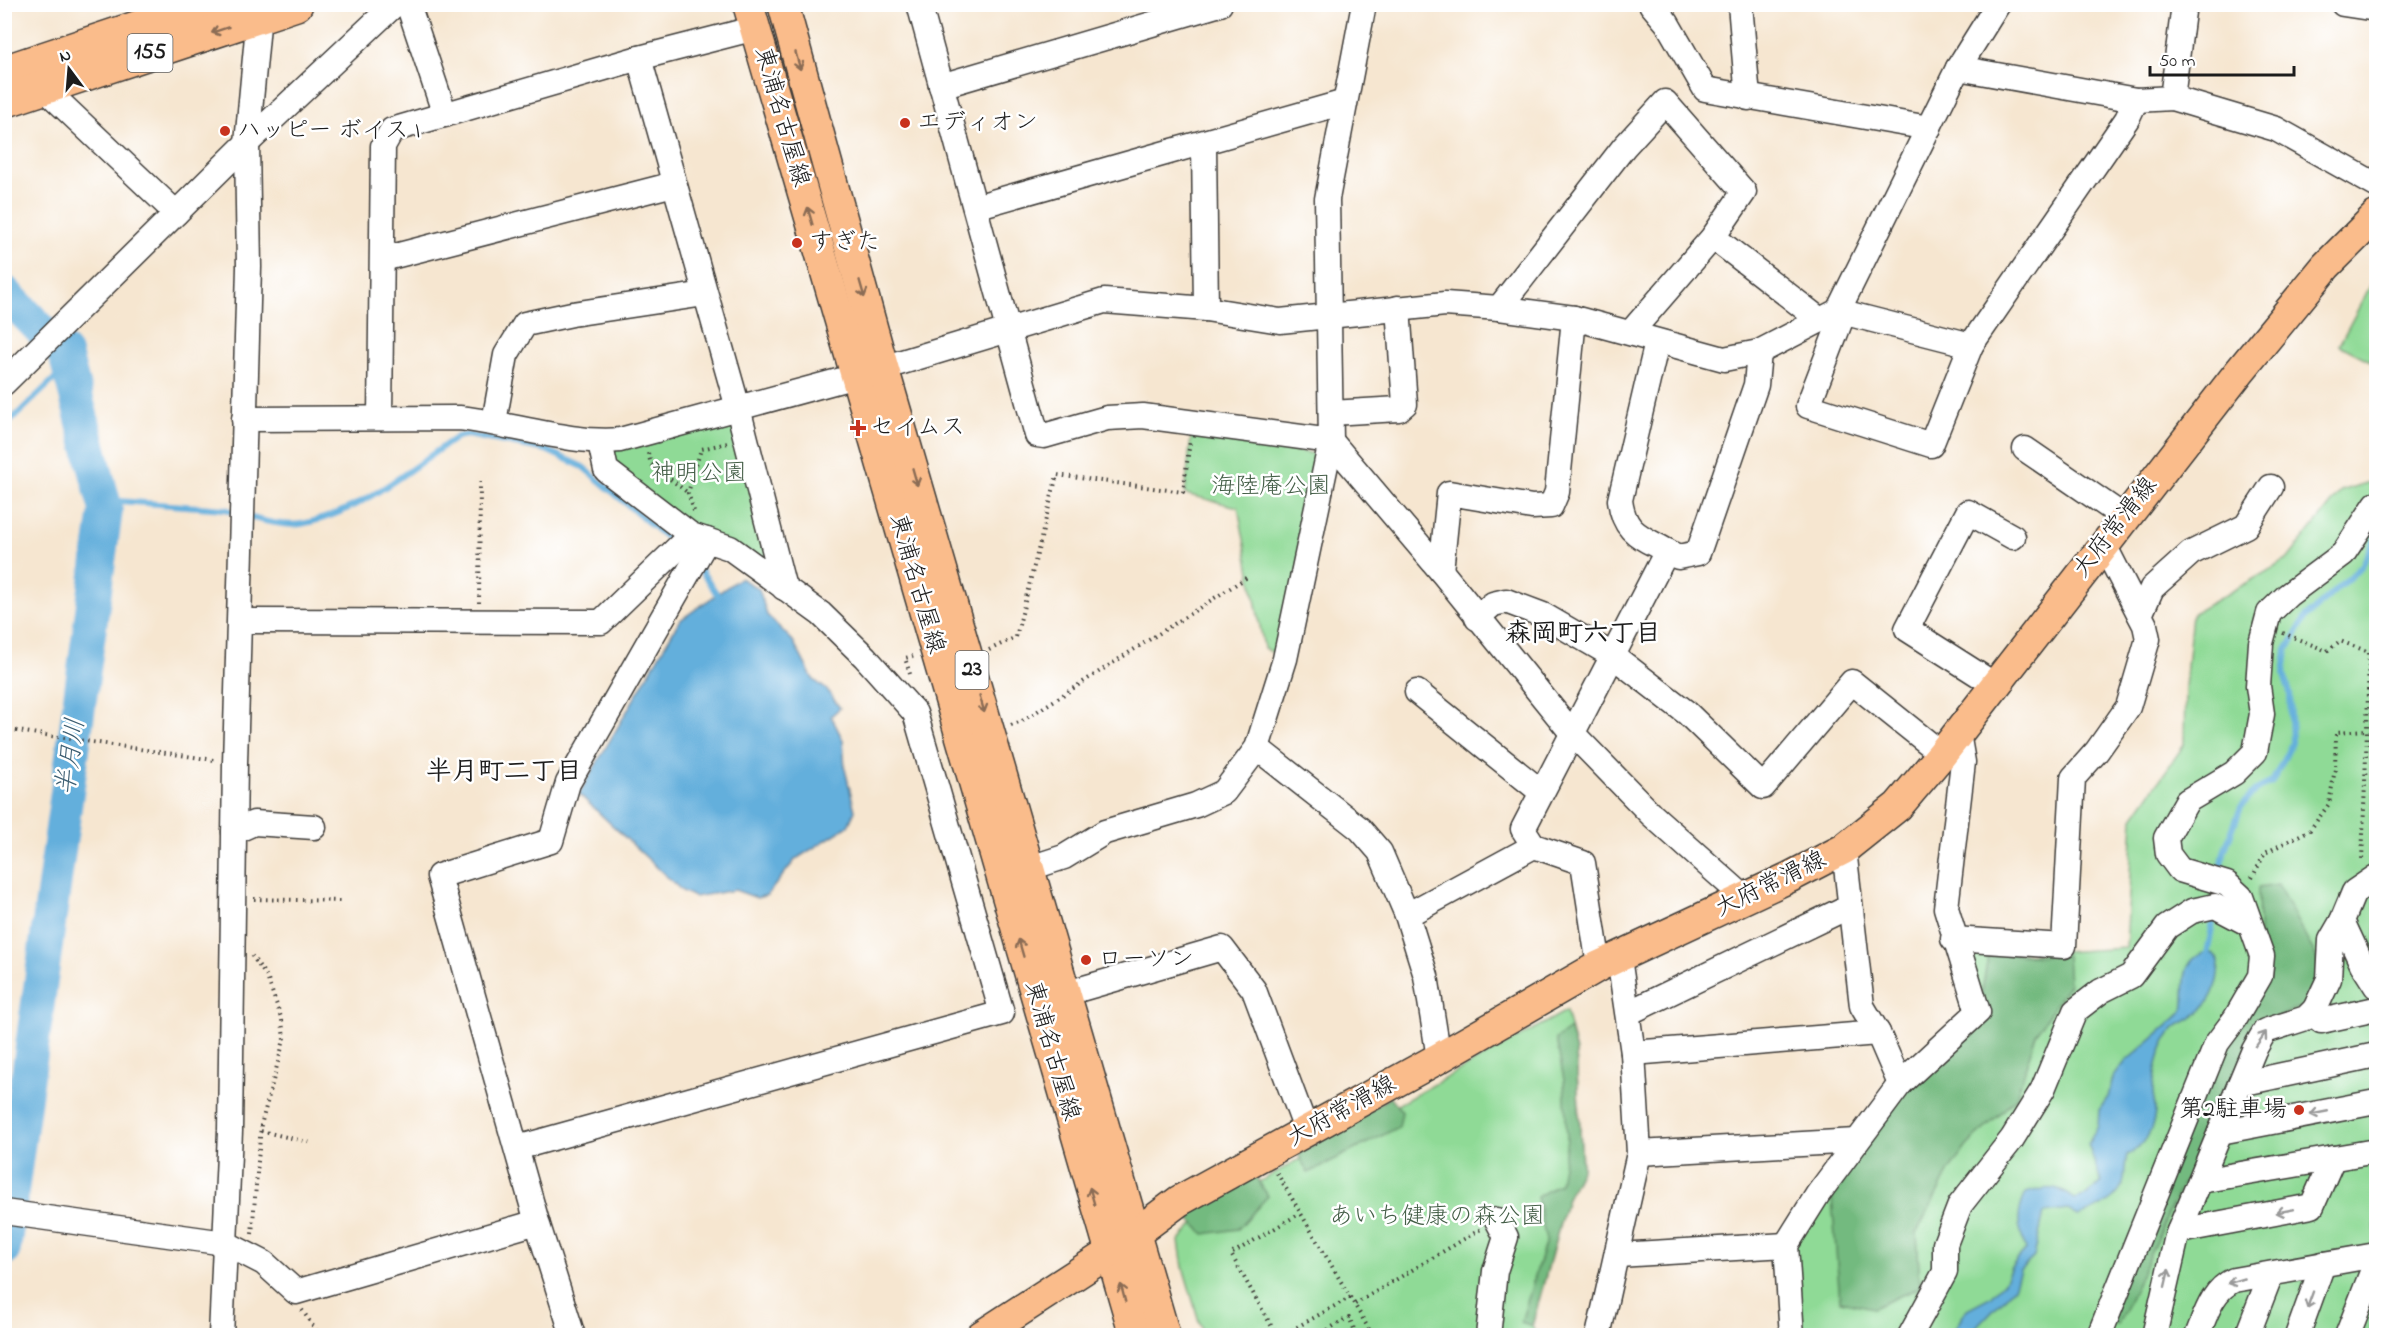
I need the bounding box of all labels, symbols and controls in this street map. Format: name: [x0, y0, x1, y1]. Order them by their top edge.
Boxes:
one-way arrow: [211, 25, 230, 36]
road number: 155: [128, 34, 172, 72]
north arrow: [39, 39, 99, 99]
scale bar: [2150, 39, 2294, 77]
text: N: [57, 43, 74, 70]
street label: 東浦名古屋線: [744, 43, 818, 191]
text: 50 m: [2159, 49, 2196, 75]
one-way arrow: [793, 51, 804, 70]
place label: エディオン: [917, 106, 1038, 141]
place label: ハッピー ボイス I: [237, 114, 420, 149]
marker: エディオン: [898, 116, 912, 130]
marker: ハッピー ボイス I: [218, 124, 232, 138]
one-way arrow: [804, 207, 815, 226]
place label: すぎた: [809, 226, 881, 261]
marker: すぎた: [790, 236, 804, 250]
one-way arrow: [856, 279, 868, 298]
place label: セイムス: [870, 411, 965, 446]
marker: セイムス: [851, 421, 865, 435]
park label: 神明公園: [651, 457, 747, 492]
one-way arrow: [910, 467, 921, 486]
park label: 海陸庵公園: [1211, 470, 1331, 505]
street label: 大府常滑線: [2065, 470, 2167, 586]
street label: 東浦名古屋線: [879, 510, 953, 658]
district label: 森岡町六丁目: [1505, 616, 1661, 654]
road number: 23: [956, 651, 988, 689]
one-way arrow: [977, 694, 988, 713]
water label: 半月川: [48, 716, 96, 798]
district label: 半月町二丁目: [426, 754, 582, 792]
street label: 大府常滑線: [1709, 843, 1833, 927]
one-way arrow: [1015, 939, 1026, 958]
place label: ローソン: [1098, 943, 1194, 978]
marker: ローソン: [1079, 953, 1093, 967]
street label: 東浦名古屋線: [1014, 977, 1088, 1125]
one-way arrow: [2255, 1032, 2267, 1048]
street label: 大府常滑線: [1281, 1068, 1403, 1156]
place label: 第2駐車場: [2179, 1093, 2287, 1128]
marker: 第2駐車場: [2292, 1103, 2306, 1117]
one-way arrow: [2310, 1108, 2329, 1119]
one-way arrow: [1086, 1187, 1097, 1206]
park label: あいち健康の森公園: [1329, 1200, 1545, 1235]
one-way arrow: [2276, 1206, 2296, 1217]
one-way arrow: [2162, 1269, 2174, 1288]
one-way arrow: [2227, 1276, 2246, 1287]
one-way arrow: [1117, 1284, 1129, 1303]
one-way arrow: [2304, 1290, 2315, 1309]

